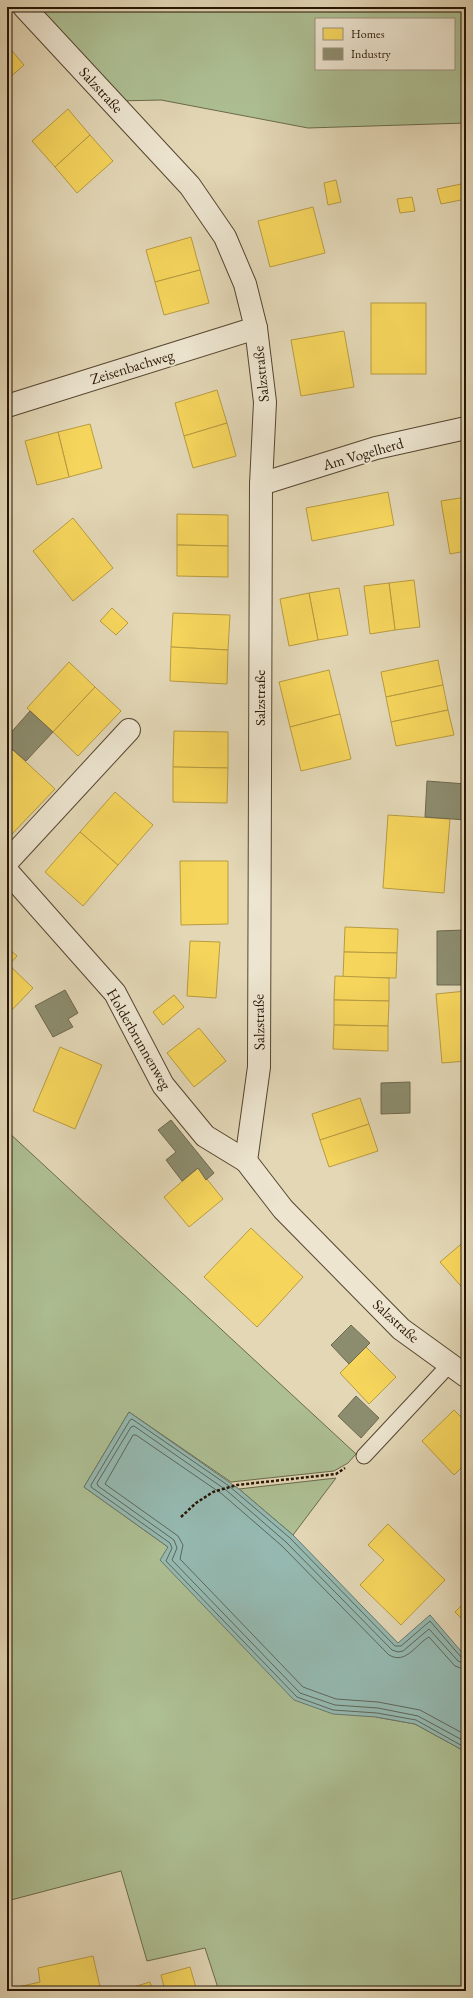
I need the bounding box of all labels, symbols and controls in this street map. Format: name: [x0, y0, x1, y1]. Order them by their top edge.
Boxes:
legend: [315, 18, 455, 70]
text: Homes: [351, 26, 385, 42]
text: Industry: [351, 46, 391, 62]
street label: Salzstraße: [75, 63, 128, 117]
street label: Zeisenbachweg: [88, 345, 176, 388]
street label: Salzstraße: [248, 345, 273, 403]
street label: Am Vogelherd: [319, 433, 406, 474]
street label: Salzstraße: [250, 670, 269, 726]
street label: Holderbrunnenweg: [103, 985, 176, 1093]
street label: Salzstraße: [249, 994, 268, 1050]
street label: Salzstraße: [369, 1295, 424, 1347]

